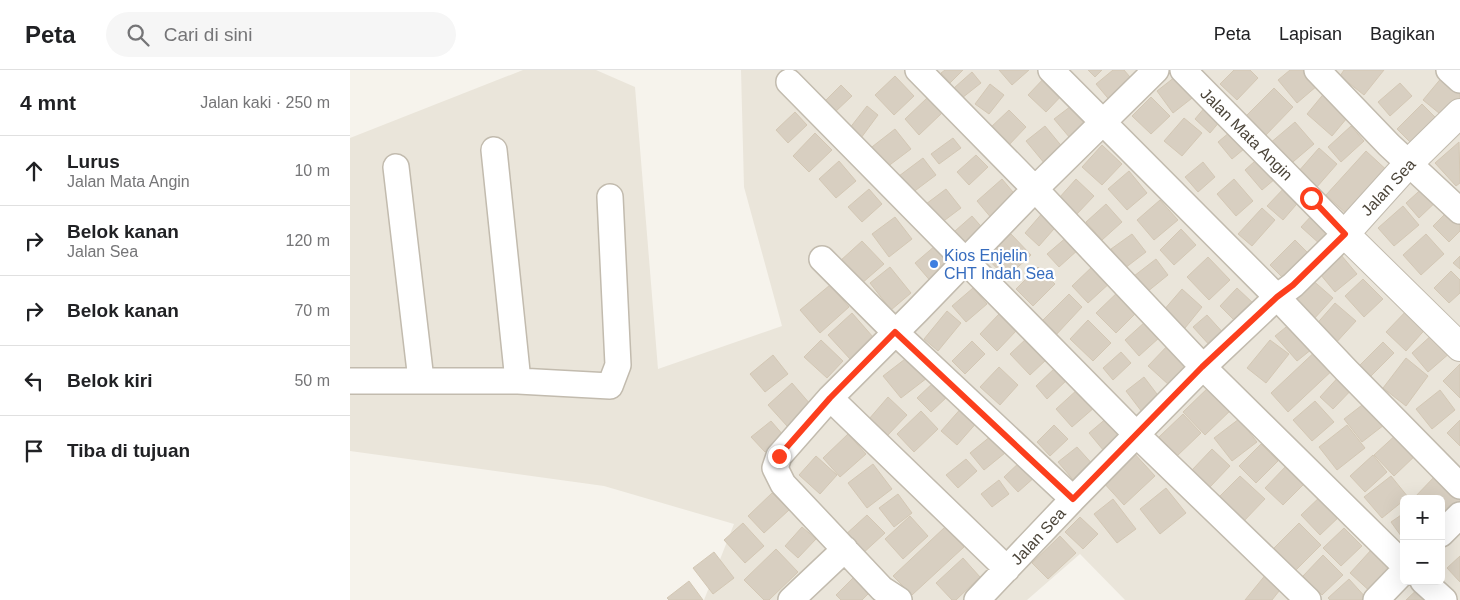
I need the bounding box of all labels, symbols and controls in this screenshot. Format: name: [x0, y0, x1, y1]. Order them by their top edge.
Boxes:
search box: [106, 12, 456, 57]
text: Peta: [25, 21, 76, 48]
icon: search: [124, 21, 152, 49]
text: Cari di sini: [164, 24, 252, 45]
text: Peta: [1214, 24, 1251, 44]
text: Lapisan: [1279, 24, 1342, 44]
text: Bagikan: [1370, 24, 1435, 44]
street label: Jalan Mata Angin: [1197, 85, 1296, 184]
text: 4 mnt: [20, 91, 76, 114]
text: Jalan kaki · 250 m: [200, 94, 330, 111]
text: Lurus: [67, 151, 120, 172]
street label: Jalan Sea: [1358, 155, 1419, 219]
icon: ahead: [20, 157, 48, 185]
text: 10 m: [294, 162, 330, 179]
text: Jalan Mata Angin: [67, 173, 190, 190]
route start: [1300, 187, 1323, 210]
text: Belok kanan: [67, 221, 179, 242]
icon: right: [20, 227, 48, 255]
text: 120 m: [286, 232, 330, 249]
text: Jalan Sea: [67, 243, 138, 260]
place label: Kios Enjelin CHT Indah Sea: [944, 247, 1054, 282]
marker: Kios Enjelin CHT Indah Sea: [928, 258, 940, 270]
icon: right: [20, 297, 48, 325]
text: Belok kanan: [67, 300, 179, 321]
text: 70 m: [294, 302, 330, 319]
icon: left: [20, 367, 48, 395]
text: Belok kiri: [67, 370, 153, 391]
text: 50 m: [294, 372, 330, 389]
icon: arrive: [20, 437, 48, 465]
text: Tiba di tujuan: [67, 440, 190, 461]
route end: [768, 445, 791, 468]
map controls: [1400, 495, 1445, 585]
button: +: [1400, 495, 1445, 540]
street label: Jalan Sea: [1008, 504, 1069, 568]
button: −: [1400, 540, 1445, 585]

